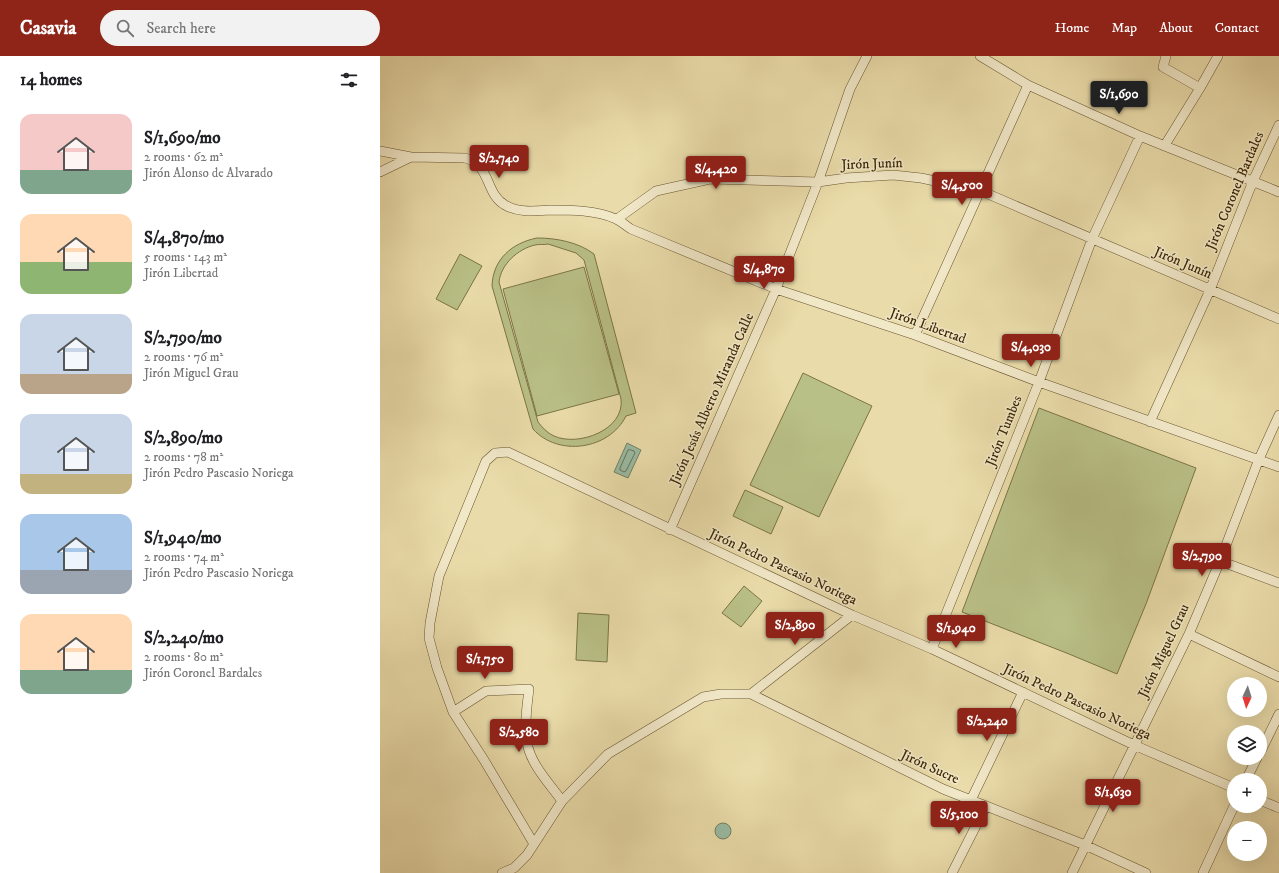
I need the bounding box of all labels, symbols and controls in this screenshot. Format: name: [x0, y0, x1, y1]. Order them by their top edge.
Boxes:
search box: [100, 10, 380, 46]
text: Casavia: [20, 17, 76, 40]
icon: search: [114, 17, 136, 39]
text: Search here: [146, 19, 216, 38]
text: Home: [1055, 19, 1089, 37]
text: Map: [1111, 19, 1137, 37]
text: About: [1159, 19, 1193, 37]
text: Contact: [1215, 19, 1259, 37]
text: 14 homes: [20, 69, 82, 91]
icon: filters: [338, 69, 360, 91]
pin: S/1,690: [1082, 81, 1156, 115]
text: S/1,690: [1100, 86, 1138, 102]
text: S/1,690/mo: [144, 127, 220, 149]
street label: Jirón Coronel Bardales: [1201, 129, 1268, 255]
icon: home: [52, 130, 100, 178]
pin: S/2,740: [462, 145, 536, 179]
text: 2 rooms · 62 m²: [144, 149, 223, 165]
text: S/2,740: [479, 150, 519, 166]
street label: Jirón Junín: [839, 154, 904, 174]
pin: S/4,420: [679, 156, 753, 190]
text: S/4,420: [695, 161, 737, 177]
text: Jirón Alonso de Alvarado: [144, 165, 273, 181]
pin: S/4,500: [925, 172, 999, 206]
text: S/4,500: [941, 177, 983, 193]
text: S/4,870/mo: [144, 227, 224, 249]
icon: home: [52, 230, 100, 278]
street label: Jirón Junín: [1149, 242, 1215, 284]
text: 5 rooms · 143 m²: [144, 249, 227, 265]
pin: S/4,870: [727, 256, 801, 290]
text: S/4,870: [743, 261, 785, 277]
text: Jirón Libertad: [144, 265, 218, 281]
street label: Jirón Libertad: [885, 303, 969, 348]
street label: Jirón Jesús Alberto Miranda Calle: [665, 310, 758, 490]
text: S/2,790/mo: [144, 327, 222, 349]
icon: home: [52, 330, 100, 378]
pin: S/4,030: [994, 334, 1068, 368]
text: S/4,030: [1011, 339, 1051, 355]
text: 2 rooms · 76 m²: [144, 349, 223, 365]
text: Jirón Miguel Grau: [144, 365, 239, 381]
street label: Jirón Tumbes: [981, 393, 1027, 471]
text: S/2,890/mo: [144, 427, 222, 449]
icon: home: [52, 430, 100, 478]
text: 2 rooms · 78 m²: [144, 449, 223, 465]
text: Jirón Pedro Pascasio Noriega: [144, 465, 294, 481]
street label: Jirón Pedro Pascasio Noriega: [704, 524, 860, 609]
text: S/1,940/mo: [144, 527, 221, 549]
icon: home: [52, 530, 100, 578]
pin: S/2,790: [1165, 543, 1239, 577]
text: S/2,790: [1182, 548, 1222, 564]
text: 2 rooms · 74 m²: [144, 549, 224, 565]
text: Jirón Pedro Pascasio Noriega: [144, 565, 294, 581]
street label: Jirón Miguel Grau: [1133, 601, 1194, 703]
pin: S/2,890: [758, 612, 832, 646]
pin: S/1,940: [919, 615, 993, 649]
text: S/2,890: [775, 617, 815, 633]
text: S/1,940: [936, 620, 976, 636]
text: S/2,240/mo: [144, 627, 224, 649]
icon: home: [52, 630, 100, 678]
pin: S/1,750: [448, 646, 522, 680]
text: 2 rooms · 80 m²: [144, 649, 223, 665]
text: S/1,750: [466, 651, 504, 667]
street label: Jirón Pedro Pascasio Noriega: [998, 659, 1154, 744]
text: Jirón Coronel Bardales: [144, 665, 262, 681]
north arrow: [1227, 677, 1267, 717]
map controls: [1227, 677, 1267, 861]
pin: S/2,240: [950, 708, 1024, 742]
text: S/2,240: [966, 713, 1008, 729]
pin: S/2,580: [482, 719, 556, 753]
text: S/2,580: [499, 724, 539, 740]
button: layers: [1227, 725, 1267, 765]
street label: Jirón Sucre: [896, 745, 962, 788]
button: +: [1227, 773, 1267, 813]
pin: S/1,630: [1076, 779, 1150, 813]
text: S/1,630: [1094, 784, 1132, 800]
pin: S/5,100: [922, 801, 996, 835]
text: S/5,100: [940, 806, 978, 822]
button: −: [1227, 821, 1267, 861]

